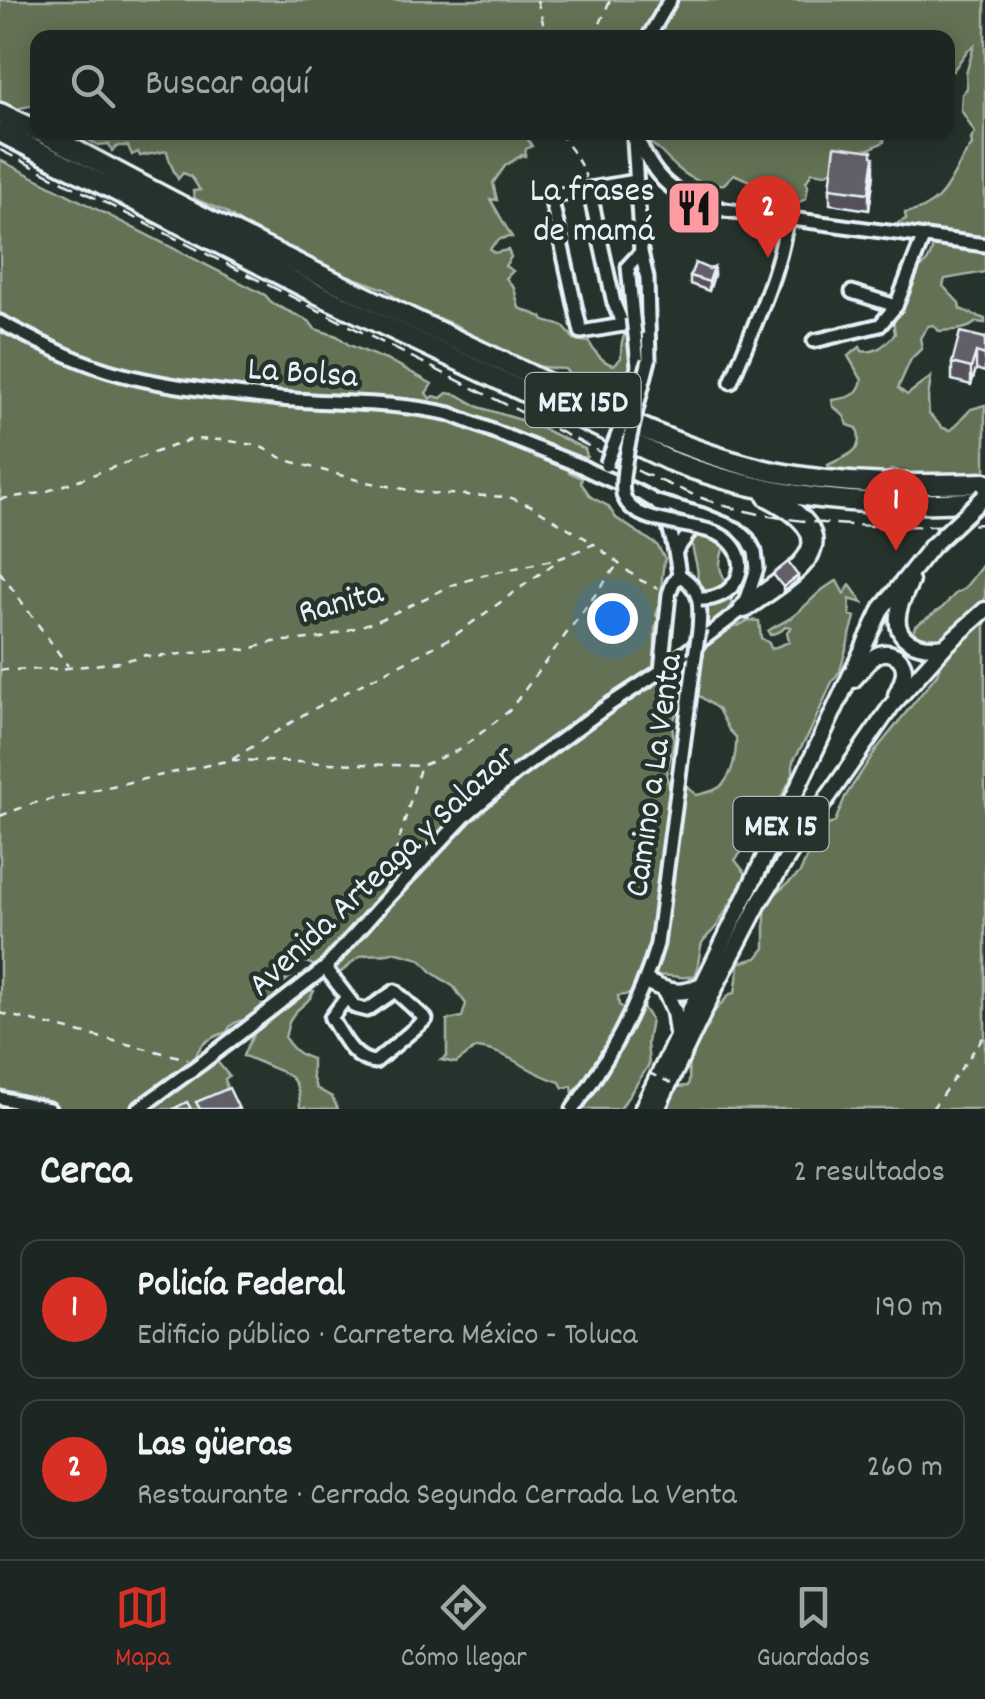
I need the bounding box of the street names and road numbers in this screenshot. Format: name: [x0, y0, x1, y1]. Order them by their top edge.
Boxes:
street label: La Bolsa: [246, 346, 360, 404]
road number: MEX 15D: [526, 373, 640, 427]
street label: Ranita: [294, 569, 390, 640]
street label: Camino a La Venta: [614, 650, 698, 900]
street label: Avenida Arteaga y Salazar: [238, 735, 529, 1010]
road number: MEX 15: [734, 797, 828, 851]

